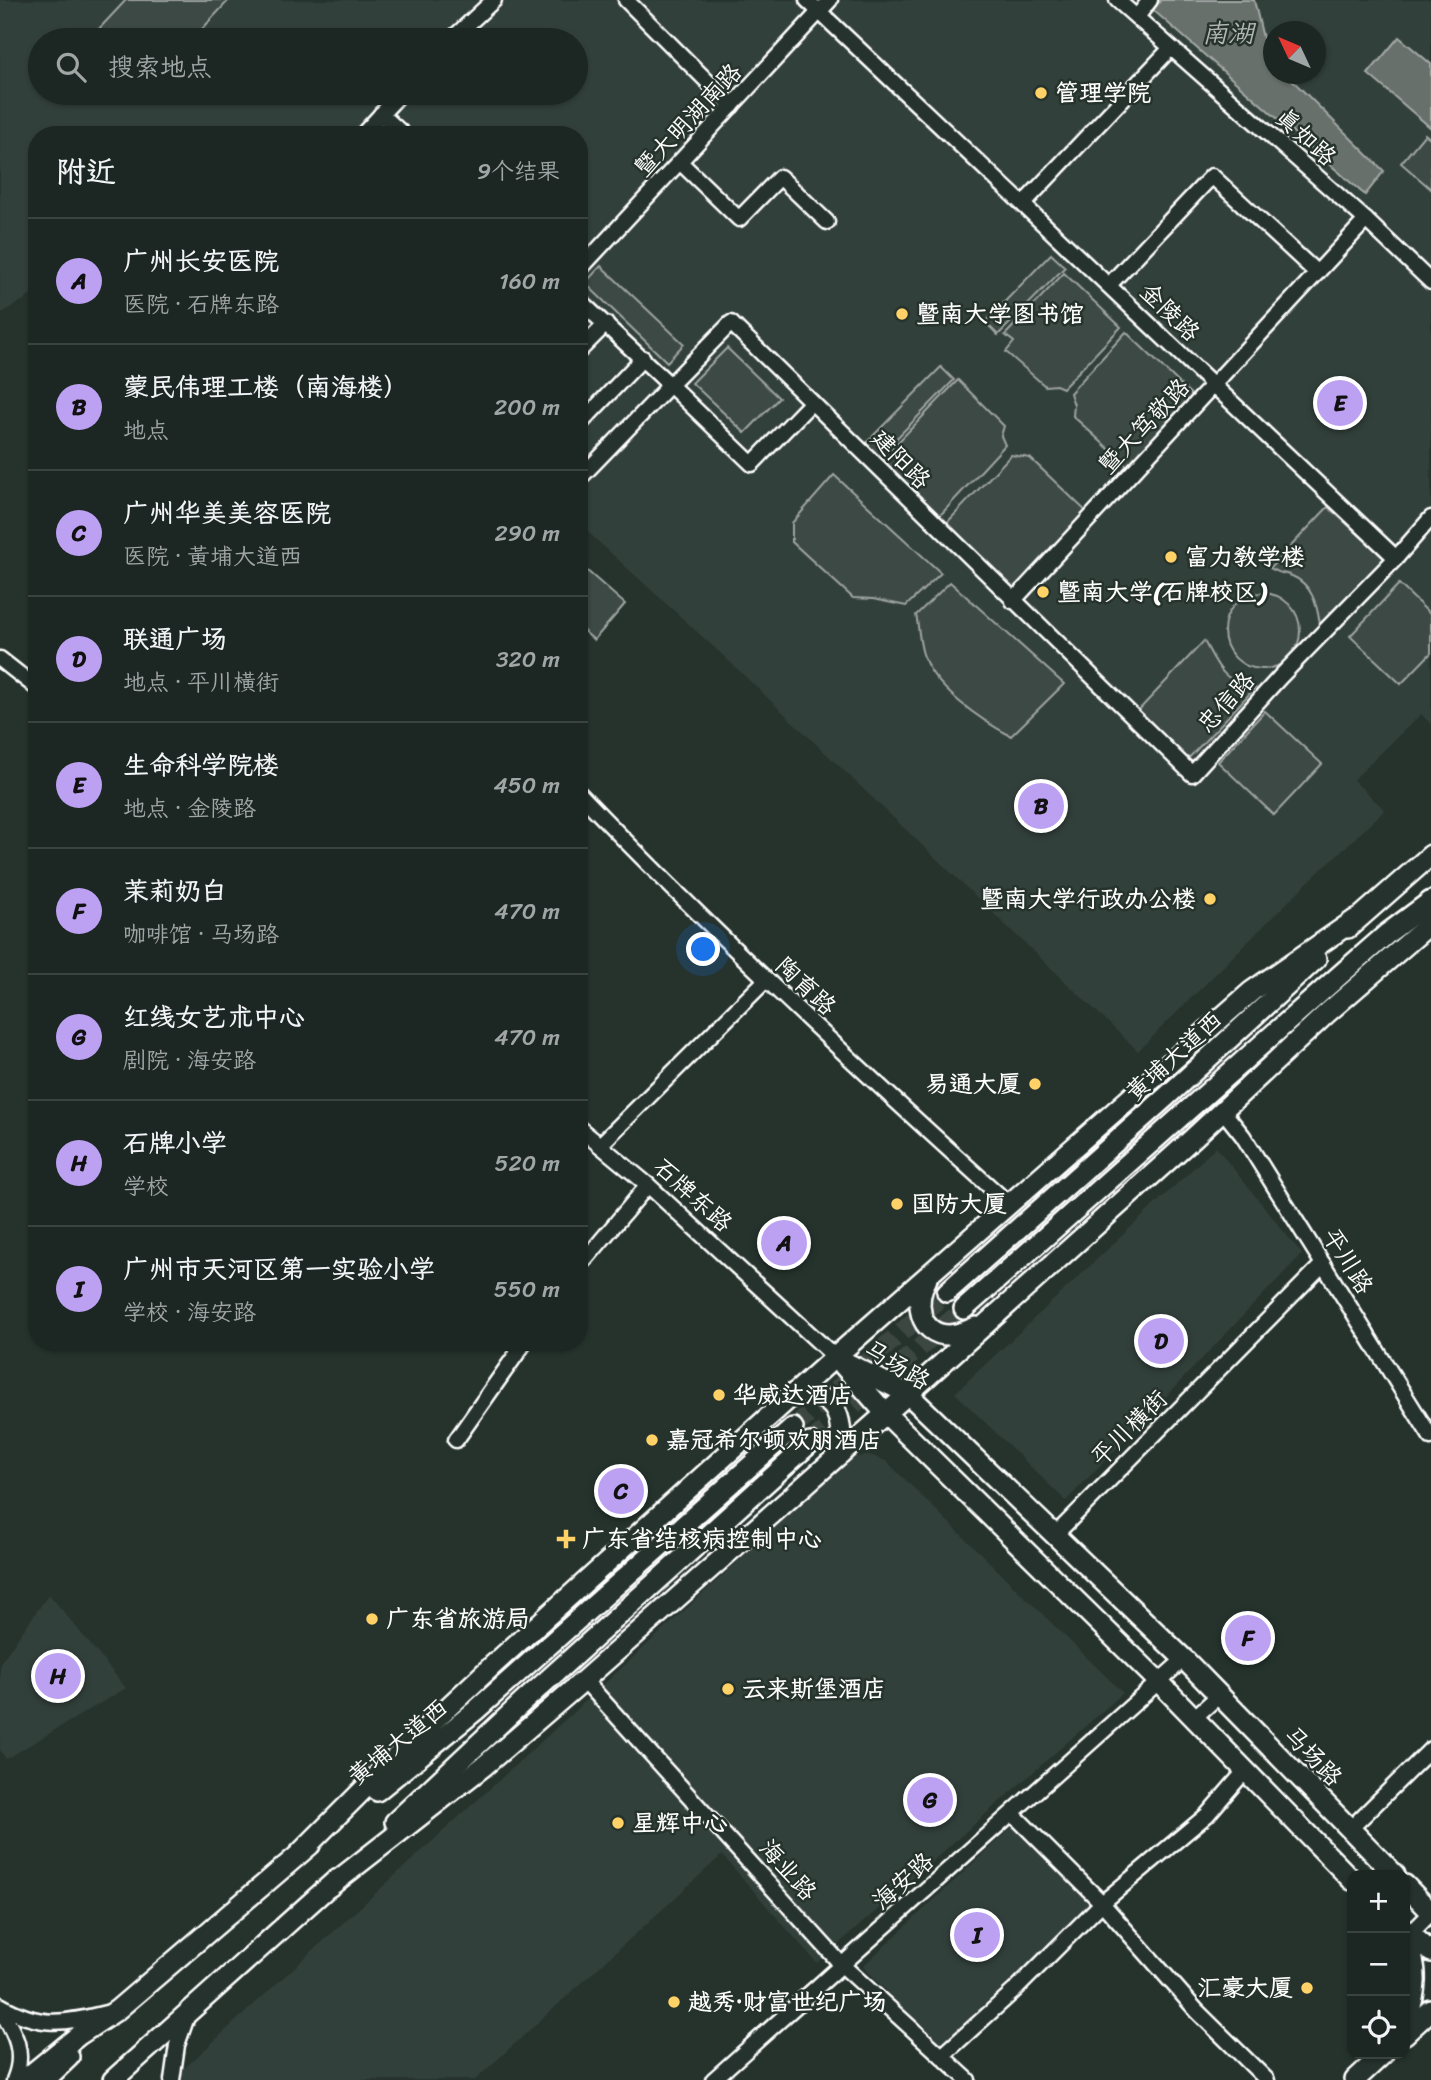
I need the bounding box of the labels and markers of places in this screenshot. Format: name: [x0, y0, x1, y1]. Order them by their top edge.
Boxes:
place label: 管理学院: [1055, 72, 1151, 114]
marker: 管理学院: [1033, 85, 1049, 101]
place label: 暨南大学图书馆: [916, 293, 1084, 335]
marker: 暨南大学图书馆: [894, 306, 910, 322]
pin: E: [1317, 377, 1363, 429]
place label: 富力教学楼: [1185, 536, 1305, 578]
marker: 富力教学楼: [1163, 549, 1179, 565]
place label: 暨南大学(石牌校区): [1057, 571, 1267, 613]
marker: 暨南大学(石牌校区): [1035, 584, 1051, 600]
pin: B: [1018, 780, 1064, 832]
place label: 暨南大学行政办公楼: [980, 878, 1196, 920]
marker: 暨南大学行政办公楼: [1202, 891, 1218, 907]
place label: 易通大厦: [925, 1063, 1021, 1105]
marker: 易通大厦: [1027, 1076, 1043, 1092]
place label: 国防大厦: [911, 1183, 1007, 1225]
marker: 国防大厦: [889, 1196, 905, 1212]
pin: A: [761, 1217, 807, 1269]
pin: D: [1138, 1315, 1184, 1367]
place label: 华威达酒店: [733, 1374, 853, 1416]
marker: 华威达酒店: [711, 1387, 727, 1403]
place label: 嘉冠希尔顿欢朋酒店: [666, 1419, 882, 1461]
marker: 嘉冠希尔顿欢朋酒店: [644, 1432, 660, 1448]
pin: C: [598, 1465, 644, 1517]
place label: 广东省结核病控制中心: [582, 1518, 822, 1560]
marker: 广东省结核病控制中心: [556, 1529, 576, 1549]
place label: 广东省旅游局: [386, 1598, 530, 1640]
marker: 广东省旅游局: [364, 1611, 380, 1627]
pin: F: [1225, 1612, 1271, 1664]
pin: H: [35, 1650, 81, 1702]
place label: 云来斯堡酒店: [742, 1668, 886, 1710]
marker: 云来斯堡酒店: [720, 1681, 736, 1697]
pin: G: [907, 1774, 953, 1826]
place label: 星辉中心: [632, 1802, 728, 1844]
marker: 星辉中心: [610, 1815, 626, 1831]
pin: I: [954, 1909, 1000, 1961]
place label: 汇豪大厦: [1197, 1967, 1293, 2009]
marker: 汇豪大厦: [1299, 1980, 1315, 1996]
place label: 越秀·财富世纪广场: [688, 1981, 886, 2023]
marker: 越秀·财富世纪广场: [666, 1994, 682, 2010]

